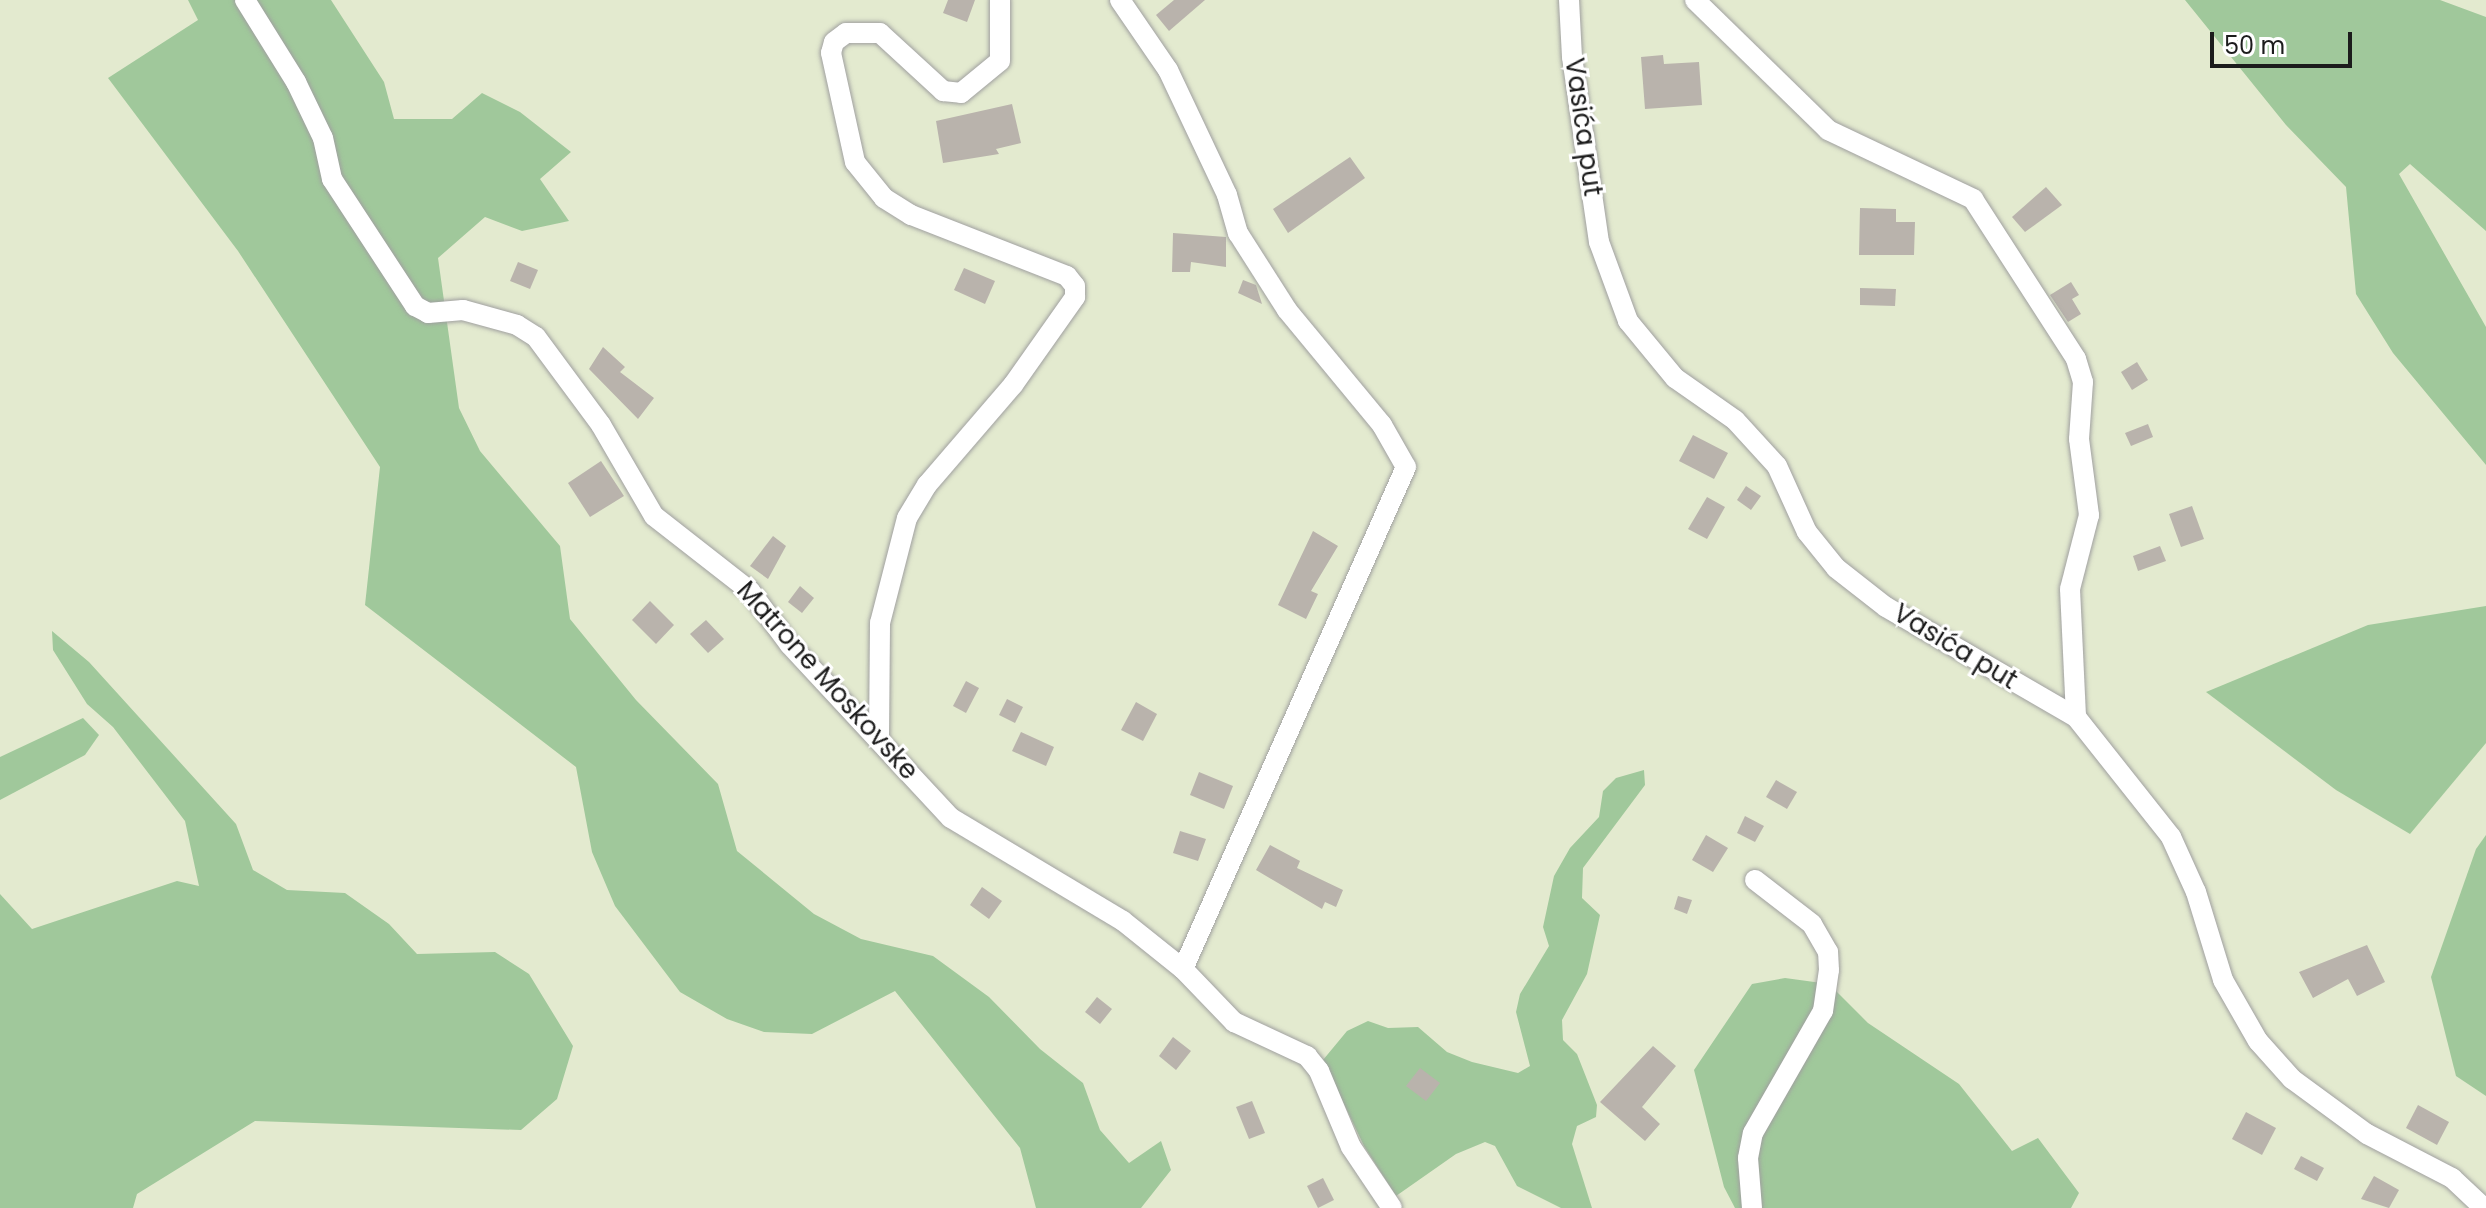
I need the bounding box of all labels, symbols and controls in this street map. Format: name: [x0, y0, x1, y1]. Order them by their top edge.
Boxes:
scale bar: [2214, 16, 2356, 66]
text: 50 m: [2224, 29, 2285, 62]
street label: Vasića put: [1558, 56, 1608, 198]
street label: Matrone Moskovske: [730, 576, 924, 786]
street label: Vasića put: [1887, 598, 2023, 696]

